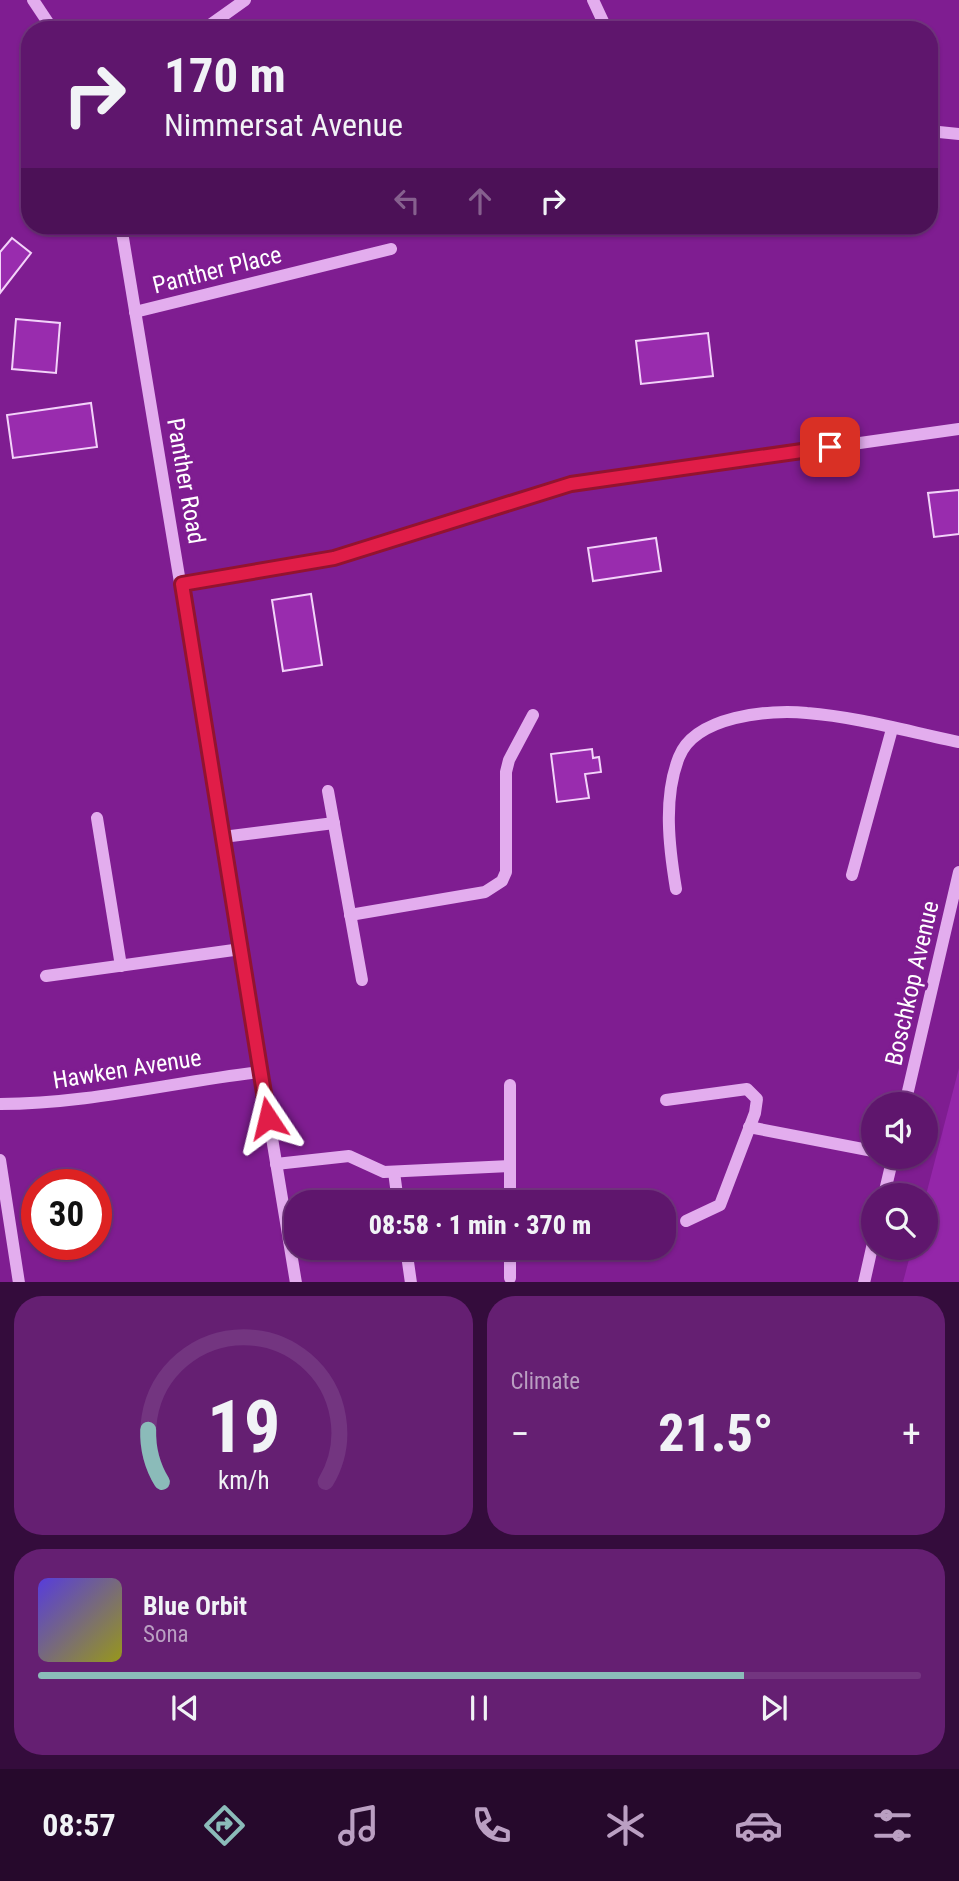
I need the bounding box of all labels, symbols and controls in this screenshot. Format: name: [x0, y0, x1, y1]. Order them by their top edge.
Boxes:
text: 170 m: [164, 47, 286, 104]
icon: right: [49, 49, 140, 140]
text: Nimmersat Avenue: [164, 106, 403, 144]
icon: left: [388, 182, 426, 220]
icon: ahead: [461, 182, 499, 220]
icon: right: [534, 182, 572, 220]
street label: Panther Place: [150, 240, 284, 300]
street label: Panther Road: [161, 416, 211, 546]
pin: [800, 417, 860, 477]
icon: arrive: [811, 428, 849, 466]
street label: Boschkop Avenue: [879, 898, 945, 1068]
street label: Hawken Avenue: [51, 1043, 203, 1095]
position arrow: [231, 1081, 305, 1155]
map controls: [861, 1092, 938, 1260]
button: sound: [861, 1092, 938, 1169]
speed limit sign: 30: [21, 1169, 112, 1260]
button: search: [861, 1183, 938, 1260]
text: 08:58 · 1 min · 370 m: [369, 1210, 591, 1240]
text: Climate: [511, 1368, 580, 1395]
text: 19: [206, 1384, 280, 1470]
text: 21.5°: [658, 1403, 773, 1464]
text: −: [511, 1412, 530, 1456]
text: +: [902, 1412, 921, 1456]
text: km/h: [218, 1465, 269, 1494]
text: Blue Orbit: [143, 1591, 247, 1621]
text: Sona: [143, 1621, 189, 1648]
icon: previous: [166, 1689, 204, 1727]
icon: pause: [460, 1689, 498, 1727]
icon: next: [755, 1689, 793, 1727]
icon: directions: [200, 1801, 249, 1850]
icon: music: [334, 1801, 383, 1850]
icon: phone: [467, 1801, 516, 1850]
icon: climate: [601, 1801, 650, 1850]
icon: car: [734, 1801, 783, 1850]
icon: filters: [868, 1801, 917, 1850]
text: 08:57: [42, 1806, 116, 1844]

